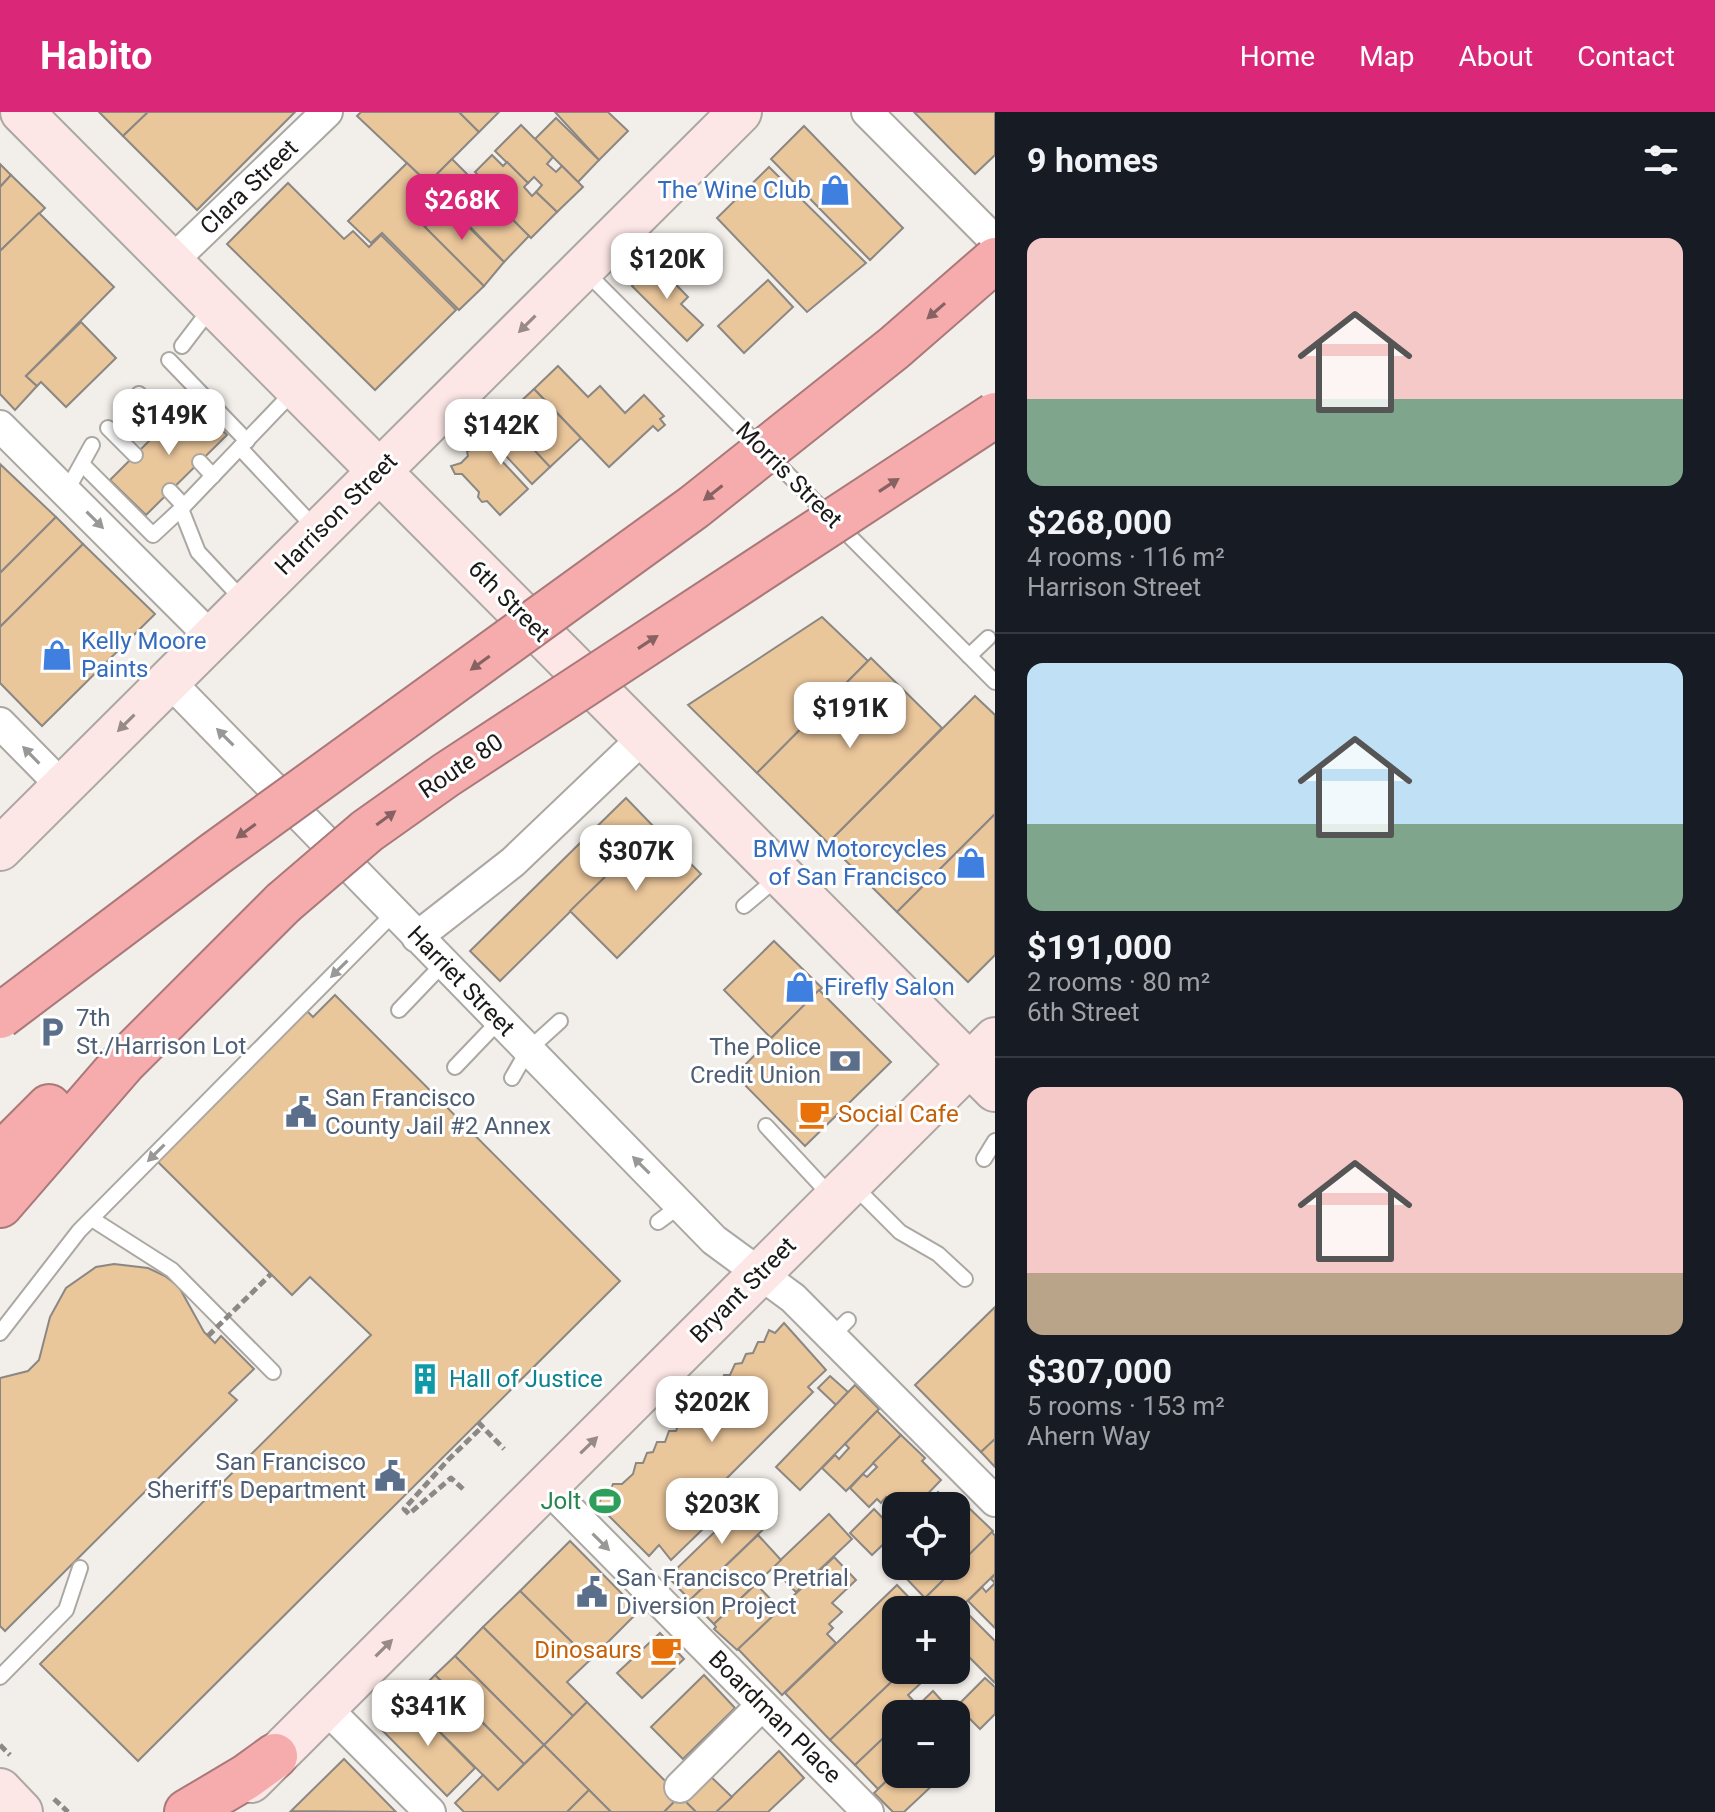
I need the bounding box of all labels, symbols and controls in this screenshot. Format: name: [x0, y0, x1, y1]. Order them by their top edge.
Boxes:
text: Habito: [40, 34, 152, 78]
text: Home: [1240, 40, 1315, 73]
text: Map: [1359, 40, 1415, 73]
text: About: [1459, 40, 1533, 73]
text: Contact: [1577, 40, 1675, 73]
street label: Clara Street: [194, 134, 304, 240]
icon: filters: [1639, 138, 1683, 182]
text: 9 homes: [1027, 140, 1158, 180]
shop icon: The Wine Club: [818, 173, 852, 207]
pin: $268K: [406, 174, 518, 242]
place label: The Wine Club: [658, 176, 811, 204]
text: $268K: [424, 185, 500, 215]
pin: $120K: [611, 233, 723, 301]
text: $120K: [629, 244, 705, 274]
icon: home: [1283, 290, 1427, 434]
one-way arrow: [926, 302, 946, 320]
one-way arrow: [519, 314, 537, 333]
pin: $149K: [113, 389, 225, 457]
pin: $142K: [445, 399, 557, 467]
text: $149K: [131, 400, 207, 430]
text: $142K: [463, 410, 539, 440]
street label: Morris Street: [730, 416, 848, 534]
street label: Harrison Street: [269, 447, 403, 581]
one-way arrow: [878, 477, 899, 492]
one-way arrow: [703, 484, 723, 501]
text: $268,000: [1027, 502, 1172, 542]
one-way arrow: [85, 511, 104, 530]
text: 4 rooms · 116 m²: [1027, 542, 1225, 572]
street label: 6th Street: [462, 554, 556, 648]
text: Harrison Street: [1027, 572, 1201, 602]
place label: Kelly Moore Paints: [81, 627, 206, 683]
one-way arrow: [637, 635, 658, 650]
shop icon: Kelly Moore Paints: [40, 638, 74, 672]
one-way arrow: [469, 654, 490, 670]
pin: $191K: [794, 682, 906, 750]
text: $191K: [812, 693, 888, 723]
one-way arrow: [117, 714, 136, 732]
icon: home: [1283, 715, 1427, 859]
one-way arrow: [217, 728, 235, 747]
street label: Route 80: [414, 728, 508, 804]
one-way arrow: [23, 746, 41, 765]
one-way arrow: [376, 811, 397, 826]
one-way arrow: [236, 823, 257, 839]
pin: $307K: [580, 825, 692, 893]
place label: BMW Motorcycles of San Francisco: [753, 835, 947, 891]
text: $307K: [598, 836, 674, 866]
shop icon: BMW Motorcycles of San Francisco: [954, 846, 988, 880]
street label: Harriet Street: [402, 920, 521, 1042]
text: $191,000: [1027, 927, 1172, 967]
one-way arrow: [330, 959, 349, 978]
text: 2 rooms · 80 m²: [1027, 967, 1210, 997]
shop icon: Firefly Salon: [783, 970, 817, 1004]
place label: Firefly Salon: [824, 973, 955, 1001]
text: 6th Street: [1027, 997, 1139, 1027]
place label: 7th St./Harrison Lot: [76, 1004, 247, 1060]
parking icon: 7th St./Harrison Lot: [35, 1015, 69, 1049]
place label: The Police Credit Union: [690, 1033, 821, 1089]
bank icon: The Police Credit Union: [828, 1044, 862, 1078]
place label: San Francisco County Jail #2 Annex: [325, 1084, 551, 1140]
public building icon: San Francisco County Jail #2 Annex: [284, 1095, 318, 1129]
cafe icon: Social Cafe: [797, 1097, 831, 1131]
place label: Social Cafe: [838, 1100, 959, 1128]
icon: home: [1283, 1139, 1427, 1283]
one-way arrow: [147, 1143, 166, 1162]
one-way arrow: [632, 1156, 650, 1175]
street label: Bryant Street: [684, 1231, 802, 1349]
text: $307,000: [1027, 1351, 1172, 1391]
building icon: Hall of Justice: [408, 1362, 442, 1396]
place label: Hall of Justice: [449, 1365, 603, 1393]
pin: $202K: [656, 1376, 768, 1444]
text: $202K: [674, 1387, 750, 1417]
text: 5 rooms · 153 m²: [1027, 1391, 1225, 1421]
text: Ahern Way: [1027, 1421, 1151, 1451]
one-way arrow: [579, 1436, 598, 1455]
place label: San Francisco Sheriff's Department: [147, 1448, 366, 1504]
public building icon: San Francisco Sheriff's Department: [373, 1459, 407, 1493]
pin: $203K: [666, 1478, 778, 1546]
sports icon: Jolt: [588, 1484, 622, 1518]
place label: Jolt: [540, 1487, 581, 1515]
text: $203K: [684, 1489, 760, 1519]
map controls: [882, 1492, 970, 1788]
button: locate: [882, 1492, 970, 1580]
one-way arrow: [591, 1532, 610, 1550]
place label: San Francisco Pretrial Diversion Project: [616, 1564, 849, 1620]
public building icon: San Francisco Pretrial Diversion Project: [575, 1575, 609, 1609]
button: +: [882, 1596, 970, 1684]
cafe icon: Dinosaurs: [649, 1633, 683, 1667]
place label: Dinosaurs: [534, 1636, 642, 1664]
one-way arrow: [374, 1639, 393, 1658]
street label: Boardman Place: [703, 1645, 847, 1789]
pin: $341K: [372, 1680, 484, 1748]
text: $341K: [390, 1691, 466, 1721]
button: −: [882, 1700, 970, 1788]

